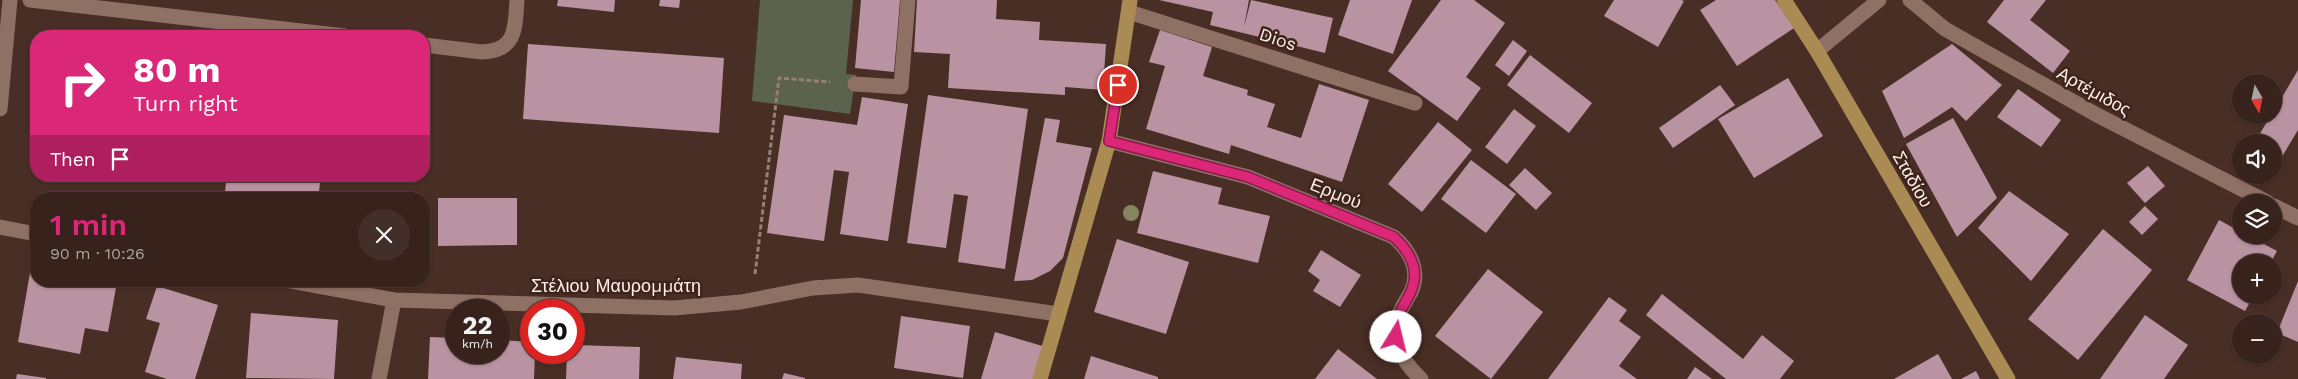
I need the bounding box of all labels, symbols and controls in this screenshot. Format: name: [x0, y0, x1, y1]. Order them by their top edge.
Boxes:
street label: Dios: [1257, 23, 1299, 55]
text: 80 m: [133, 49, 220, 91]
icon: right: [50, 50, 115, 115]
street label: Αρτέμιδος: [2053, 62, 2135, 120]
pin: [1097, 64, 1139, 106]
icon: arrive: [1104, 71, 1132, 99]
north arrow: [2232, 74, 2282, 124]
map controls: [2232, 74, 2282, 364]
text: Turn right: [133, 91, 238, 116]
button: sound: [2232, 134, 2282, 184]
icon: arrive: [106, 145, 134, 173]
street label: Σταδίου: [1889, 147, 1937, 211]
text: Then: [50, 148, 96, 171]
street label: Ερμού: [1307, 173, 1365, 213]
button: layers: [2232, 194, 2282, 244]
text: 1 min: [50, 207, 127, 242]
button: close: [358, 209, 410, 261]
text: 90 m · 10:26: [50, 244, 145, 263]
button: +: [2232, 254, 2282, 304]
street label: Στέλιου Μαυρομμάτη: [531, 275, 701, 296]
speed limit sign: 30: [520, 299, 585, 364]
position arrow: [1369, 310, 1421, 362]
text: 22: [463, 311, 492, 340]
button: −: [2232, 314, 2282, 364]
text: km/h: [462, 337, 493, 351]

